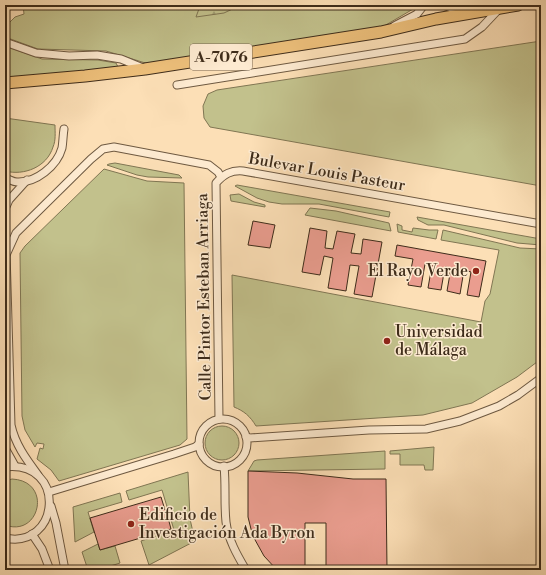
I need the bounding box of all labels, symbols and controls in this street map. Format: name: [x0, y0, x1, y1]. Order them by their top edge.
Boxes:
road number: A-7076: [190, 44, 252, 70]
street label: Bulevar Louis Pasteur: [246, 148, 407, 196]
street label: Calle Pintor Esteban Arriaga: [192, 192, 216, 401]
place label: El Rayo Verde: [368, 261, 468, 281]
marker: El Rayo Verde: [471, 266, 481, 276]
place label: Universidad de Málaga: [395, 322, 483, 360]
marker: Universidad de Málaga: [382, 336, 392, 346]
place label: Edificio de Investigación Ada Byron: [139, 505, 315, 543]
marker: Edificio de Investigación Ada Byron: [126, 519, 136, 529]

